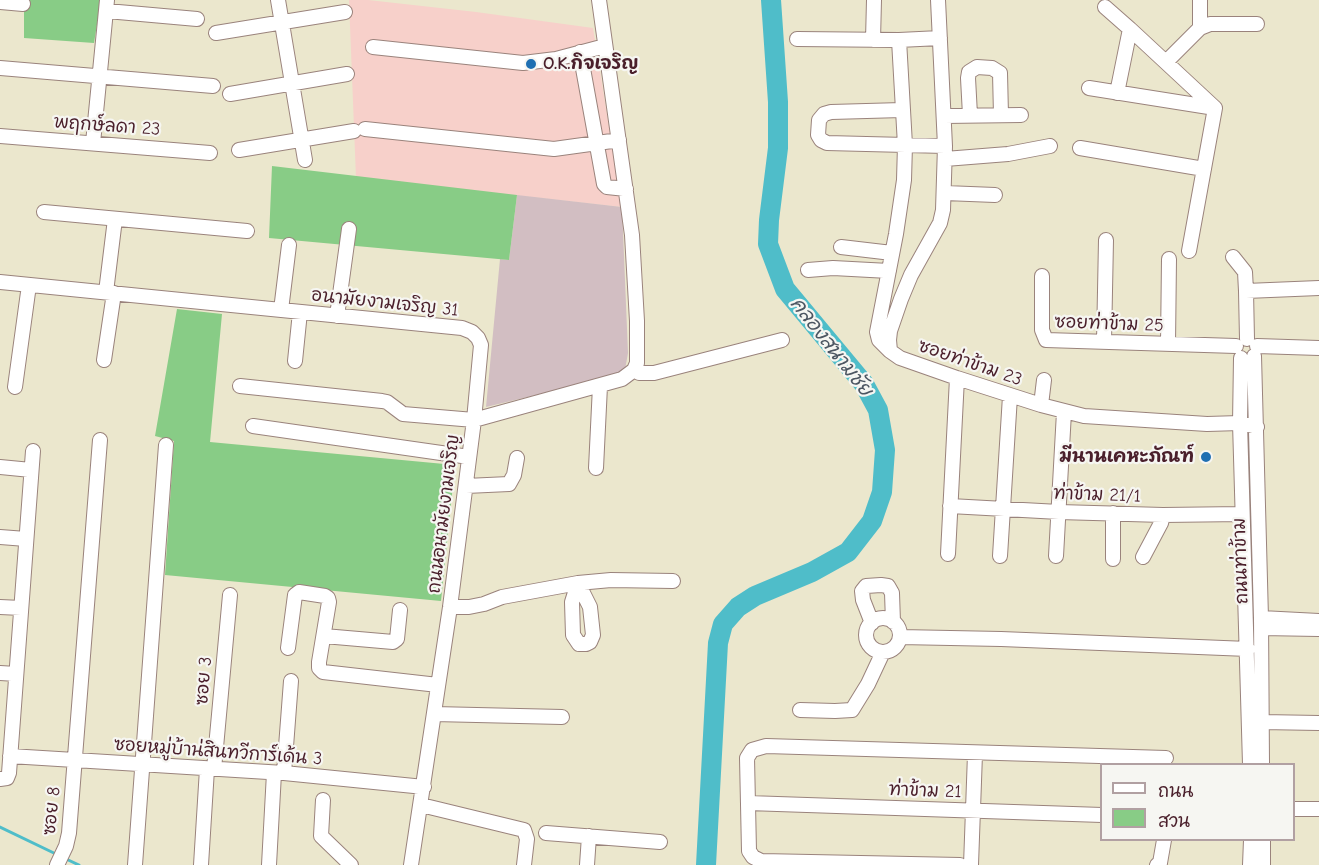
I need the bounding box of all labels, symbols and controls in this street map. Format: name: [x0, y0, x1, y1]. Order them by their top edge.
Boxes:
place label: O.K.กิจเจริญ: [543, 53, 638, 75]
marker: O.K.กิจเจริญ: [524, 57, 538, 71]
street label: พฤกษ์ลดา 23: [53, 111, 161, 141]
street label: อนามัยงามเจริญ 31: [311, 285, 459, 321]
water label: คลองสนามชัย: [785, 293, 877, 401]
street label: ซอยท่าข้าม 25: [1054, 311, 1164, 337]
street label: ซอยท่าข้าม 23: [915, 335, 1025, 391]
street label: ถนนอนามัยงามเจริญ: [424, 433, 464, 595]
place label: มีนานเคหะภัณฑ์: [1059, 446, 1194, 468]
marker: มีนานเคหะภัณฑ์: [1199, 450, 1213, 464]
street label: ท่าข้าม 21/1: [1053, 483, 1141, 507]
street label: ถนนท่าข้าม: [1229, 517, 1253, 605]
street label: ซอย 3: [191, 656, 217, 706]
street label: ซอยหมู่บ้าน่สินทวีการ์เด้น 3: [113, 734, 323, 770]
legend: [1100, 763, 1295, 841]
street label: ท่าข้าม 21: [888, 779, 962, 803]
text: ถนน: [1158, 781, 1193, 802]
street label: ซอย 8: [39, 786, 65, 836]
text: สวน: [1158, 811, 1190, 832]

